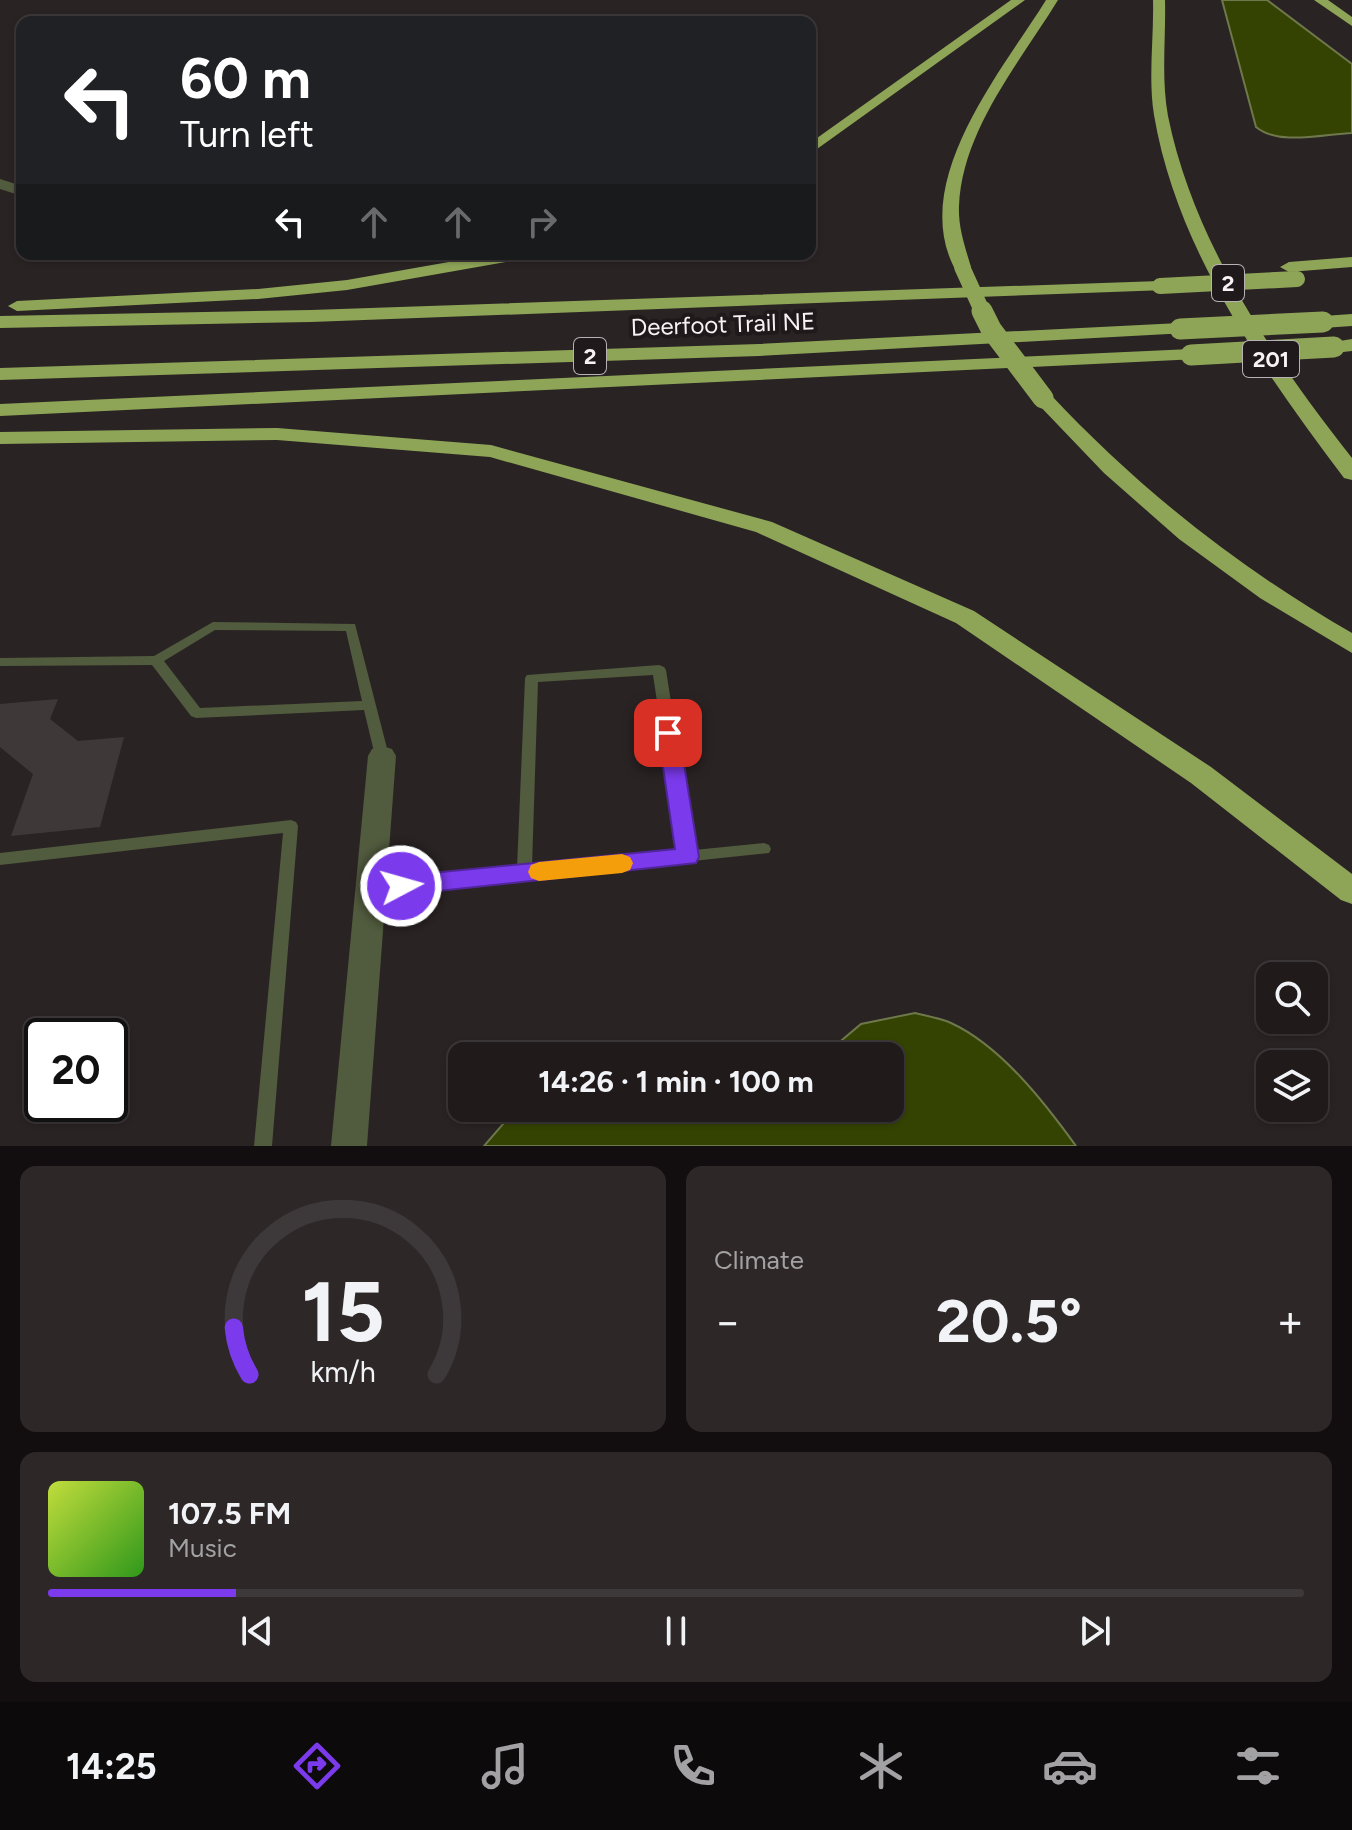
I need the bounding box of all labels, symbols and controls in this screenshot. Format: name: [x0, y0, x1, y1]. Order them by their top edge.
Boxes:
text: 60 m: [180, 45, 311, 112]
icon: left: [48, 48, 152, 152]
text: Turn left: [180, 113, 314, 156]
icon: left: [268, 200, 312, 244]
icon: ahead: [352, 200, 396, 244]
icon: ahead: [436, 200, 480, 244]
icon: right: [520, 200, 564, 244]
road number: 2: [1212, 265, 1244, 301]
street label: Deerfoot Trail NE: [630, 306, 816, 342]
road number: 2: [574, 338, 606, 374]
road number: 201: [1243, 341, 1299, 377]
pin: [634, 699, 702, 767]
icon: arrive: [646, 711, 690, 755]
position arrow: [359, 844, 443, 928]
map controls: [1256, 962, 1328, 1122]
button: search: [1256, 962, 1328, 1034]
speed limit sign: 20: [24, 1018, 128, 1122]
button: layers: [1256, 1050, 1328, 1122]
text: 14:26 · 1 min · 100 m: [538, 1063, 814, 1100]
text: Climate: [714, 1244, 804, 1276]
text: 15: [301, 1262, 385, 1362]
text: 20.5°: [936, 1285, 1082, 1357]
text: −: [714, 1295, 741, 1348]
text: +: [1277, 1295, 1304, 1348]
text: km/h: [310, 1355, 376, 1389]
text: 107.5 FM: [168, 1495, 291, 1532]
text: Music: [168, 1532, 237, 1564]
icon: previous: [235, 1609, 279, 1653]
icon: pause: [654, 1609, 698, 1653]
icon: next: [1073, 1609, 1117, 1653]
icon: directions: [289, 1738, 345, 1794]
icon: music: [477, 1738, 533, 1794]
icon: phone: [665, 1738, 721, 1794]
icon: climate: [853, 1738, 909, 1794]
icon: car: [1042, 1738, 1098, 1794]
icon: filters: [1230, 1738, 1286, 1794]
text: 14:25: [66, 1745, 157, 1788]

